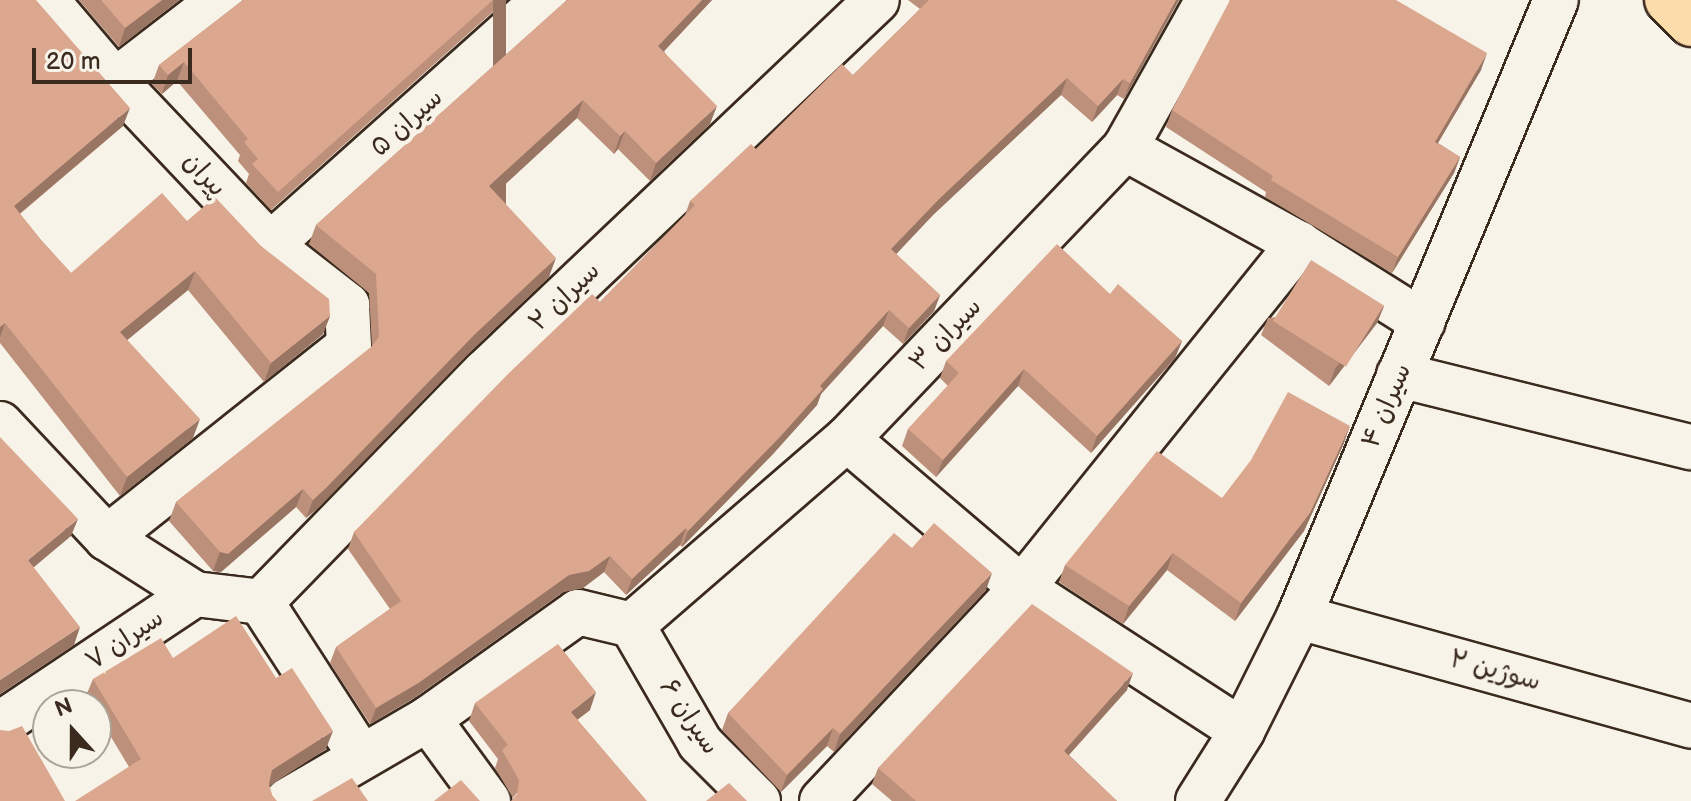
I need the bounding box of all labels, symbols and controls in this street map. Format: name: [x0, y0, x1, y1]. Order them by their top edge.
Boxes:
scale bar: [36, 32, 196, 82]
text: 20 m: [46, 47, 101, 76]
street label: سیران ۵: [364, 82, 450, 164]
street label: پیران: [176, 146, 232, 204]
street label: سیران ۲: [523, 256, 607, 338]
street label: سیران ۳: [903, 292, 989, 378]
street label: سیران ۴: [1355, 359, 1419, 453]
street label: سیران ۷: [80, 603, 170, 677]
street label: سوژین ۲: [1446, 644, 1544, 698]
street label: سیران ۶: [652, 673, 726, 761]
north arrow: [32, 689, 112, 769]
text: N: [51, 692, 76, 724]

